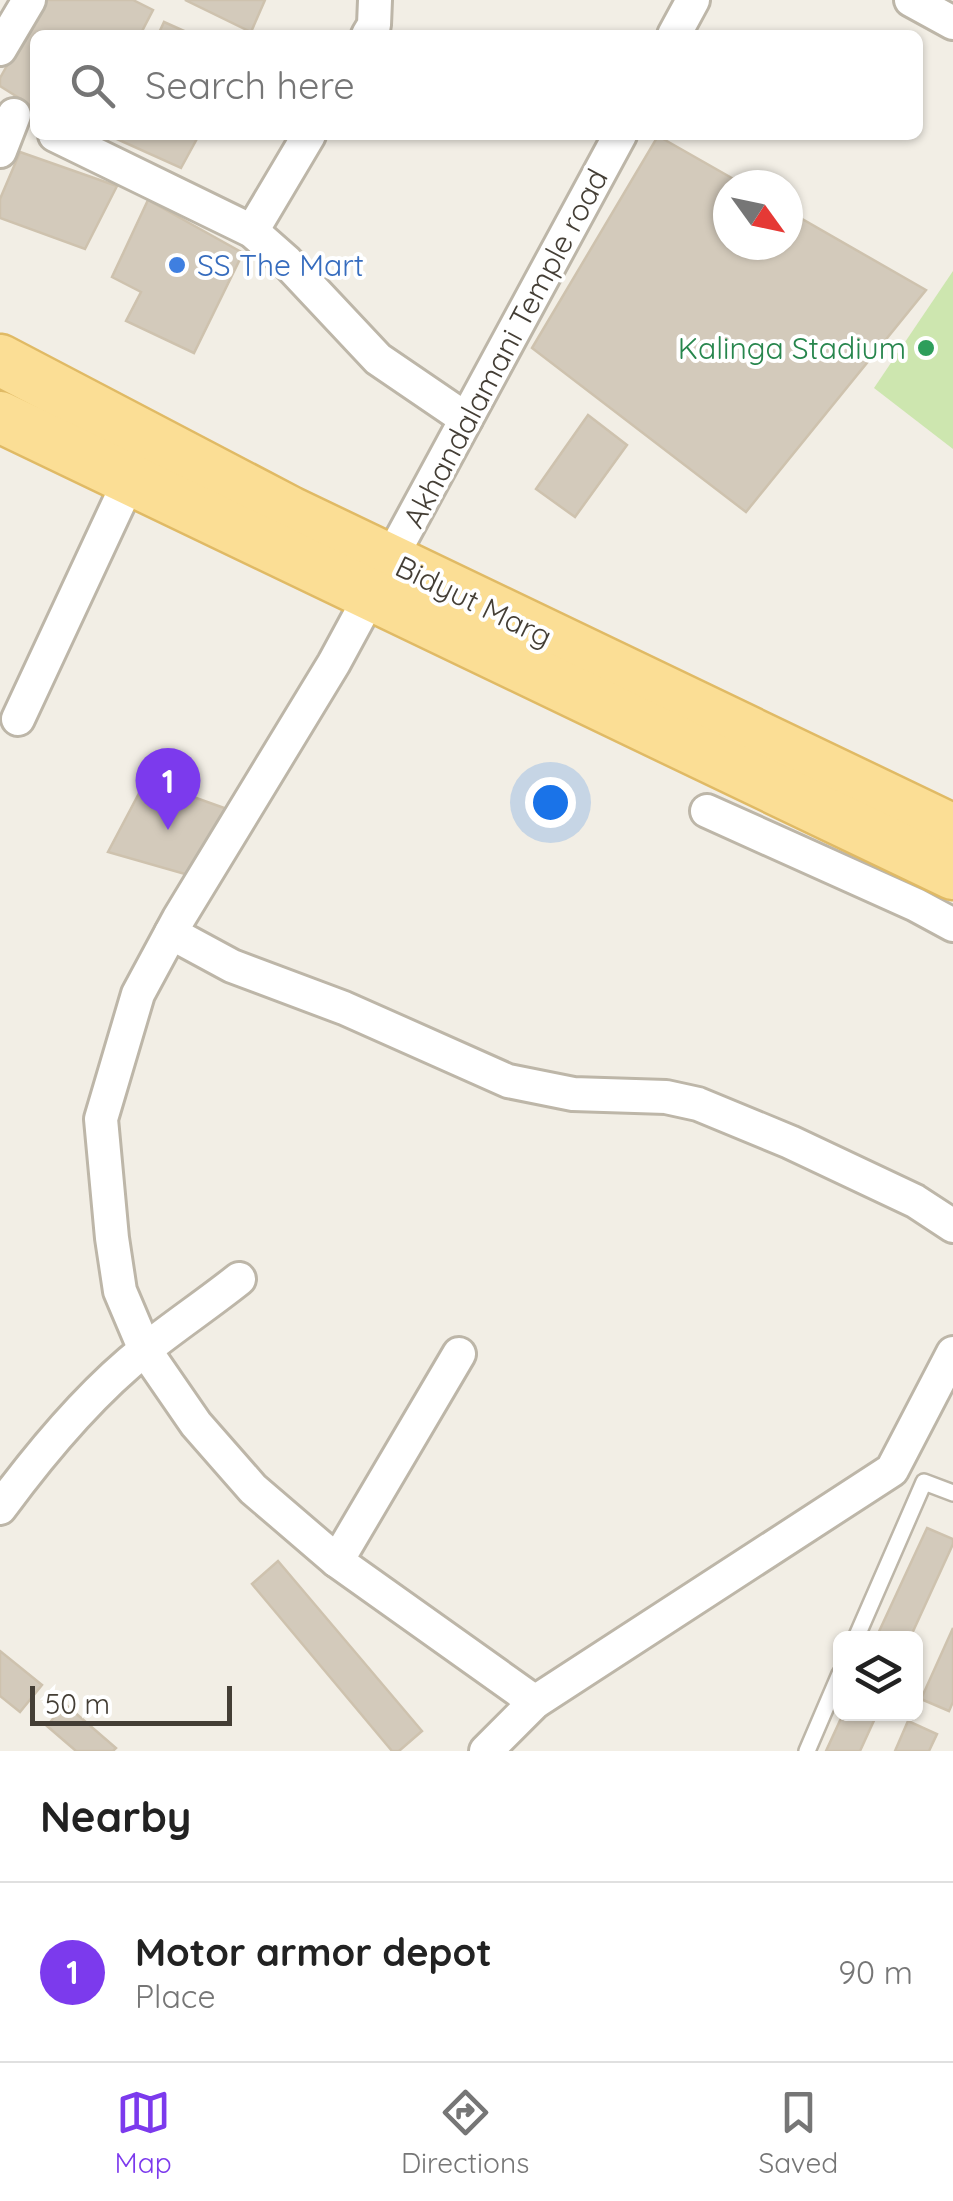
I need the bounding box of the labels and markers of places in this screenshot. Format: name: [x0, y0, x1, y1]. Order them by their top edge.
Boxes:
place label: SS The Mart: [197, 246, 364, 284]
marker: SS The Mart: [166, 254, 188, 276]
place label: Kalinga Stadium: [678, 329, 906, 367]
marker: Kalinga Stadium: [915, 337, 937, 359]
pin: 1: [136, 748, 200, 830]

